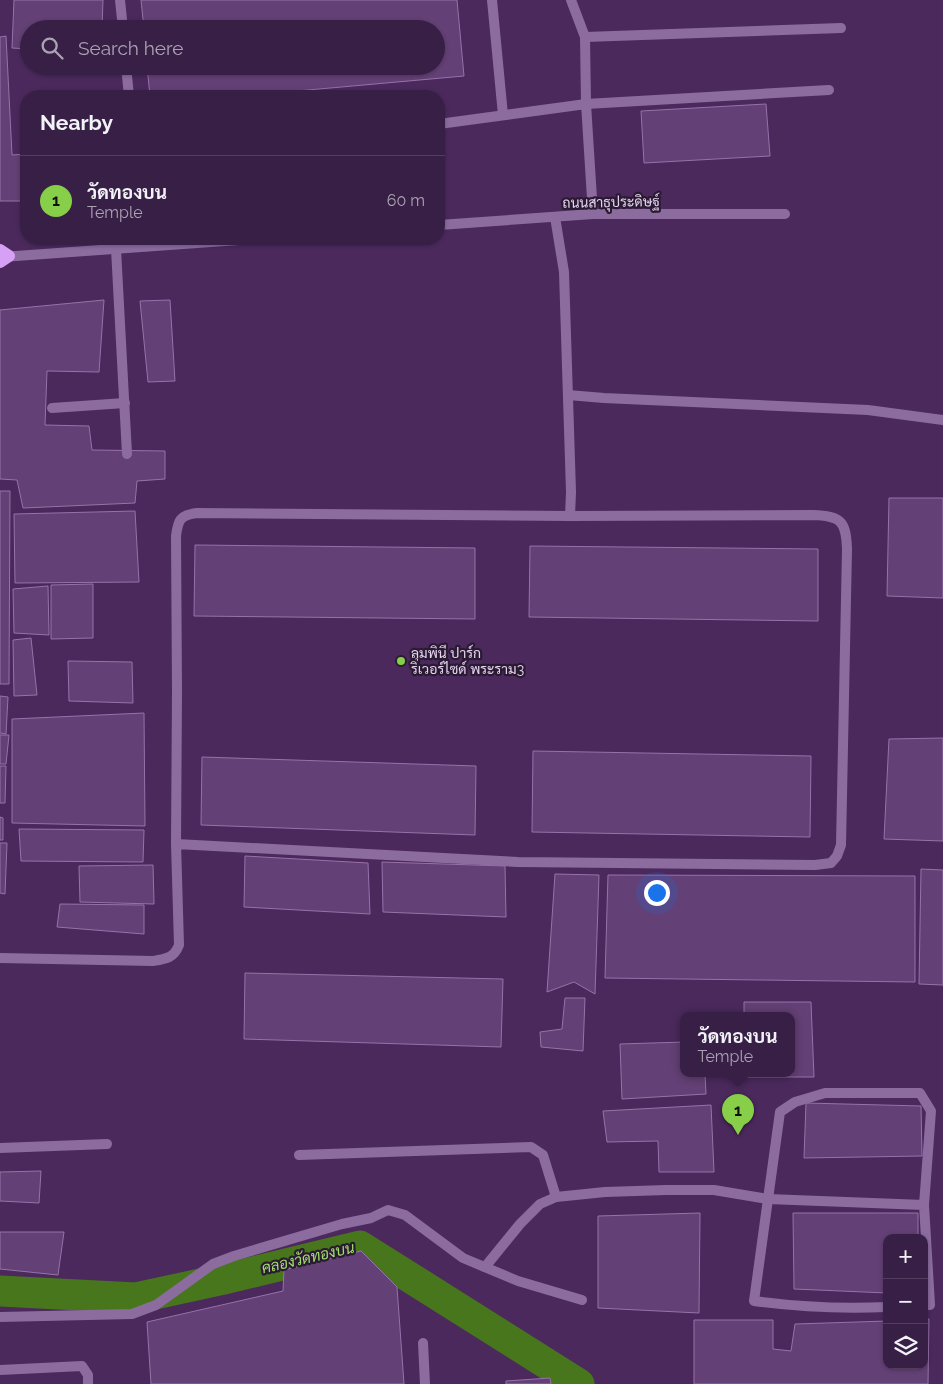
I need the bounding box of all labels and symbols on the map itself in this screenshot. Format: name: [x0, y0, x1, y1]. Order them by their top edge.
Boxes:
street label: ถนนสาธุประดิษฐ์: [562, 192, 660, 213]
place label: ลุมพินี ปาร์ก ริเวอร์ไซด์ พระราม3: [410, 644, 524, 677]
marker: ลุมพินี ปาร์ก ริเวอร์ไซด์ พระราม3: [395, 655, 407, 667]
your location: [644, 880, 670, 906]
pin: 1: [722, 1094, 754, 1135]
water label: คลองวัดทองบน: [260, 1238, 357, 1277]

